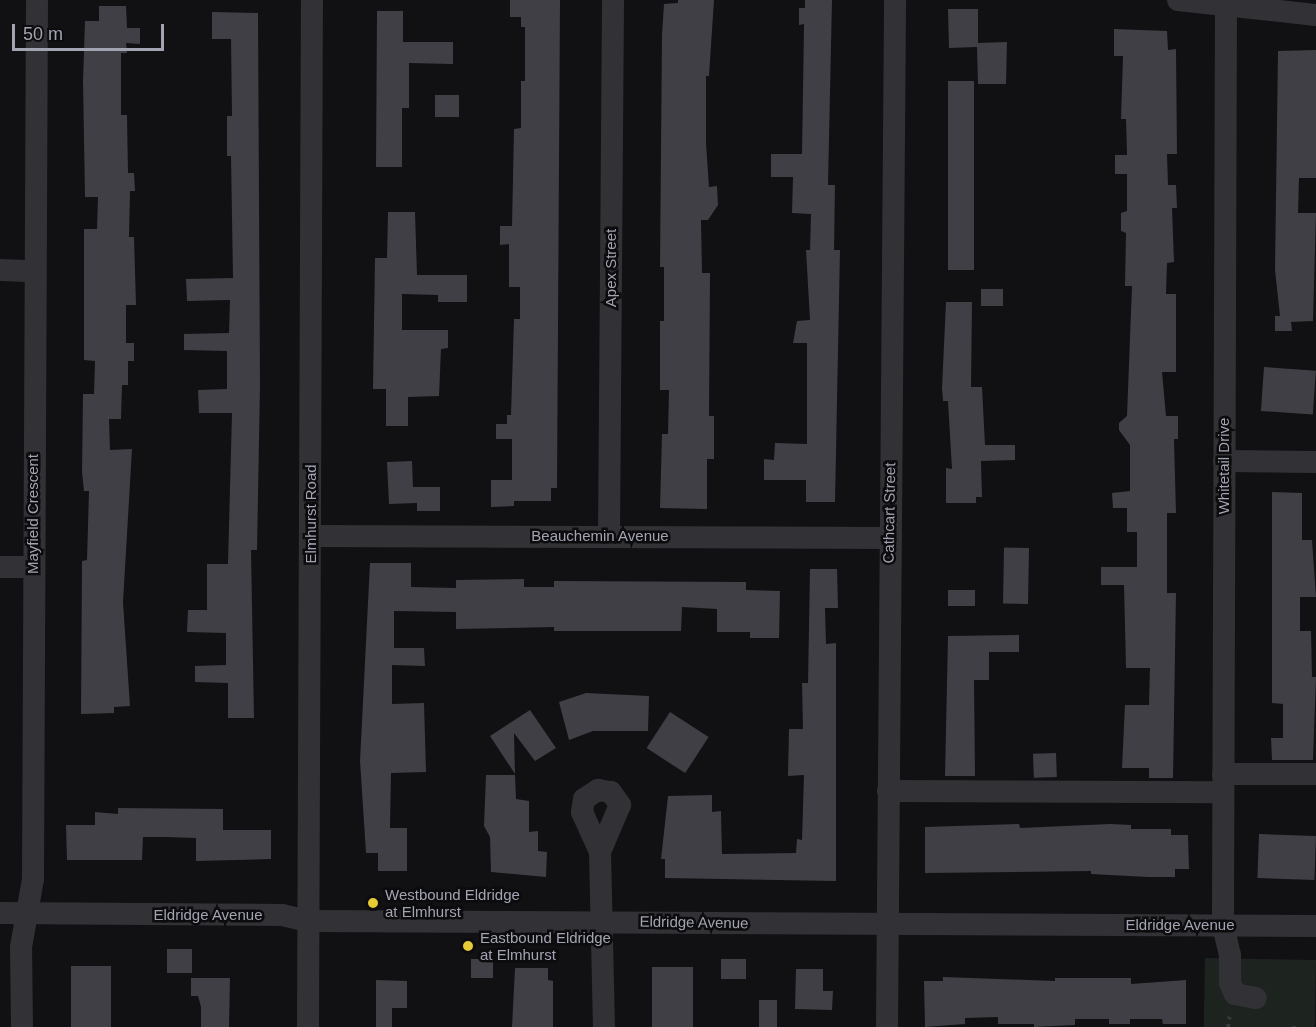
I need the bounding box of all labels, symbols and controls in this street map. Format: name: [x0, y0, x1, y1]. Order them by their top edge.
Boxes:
scale bar: [15, 12, 166, 50]
text: 50 m: [23, 24, 63, 44]
street label: Apex Street: [602, 229, 620, 307]
street label: Whitetail Drive: [1215, 418, 1233, 514]
street label: Mayfield Crescent: [24, 454, 42, 574]
street label: Cathcart Street: [879, 462, 899, 564]
street label: Elmhurst Road: [302, 464, 320, 564]
street label: Beauchemin Avenue: [531, 527, 669, 545]
place label: Westbound Eldridge at Elmhurst: [385, 885, 520, 920]
marker: Westbound Eldridge at Elmhurst: [366, 896, 380, 910]
street label: Eldridge Avenue: [153, 906, 263, 924]
street label: Eldridge Avenue: [639, 912, 749, 932]
street label: Eldridge Avenue: [1125, 916, 1235, 934]
place label: Eastbound Eldridge at Elmhurst: [480, 928, 611, 963]
marker: Eastbound Eldridge at Elmhurst: [461, 939, 475, 953]

